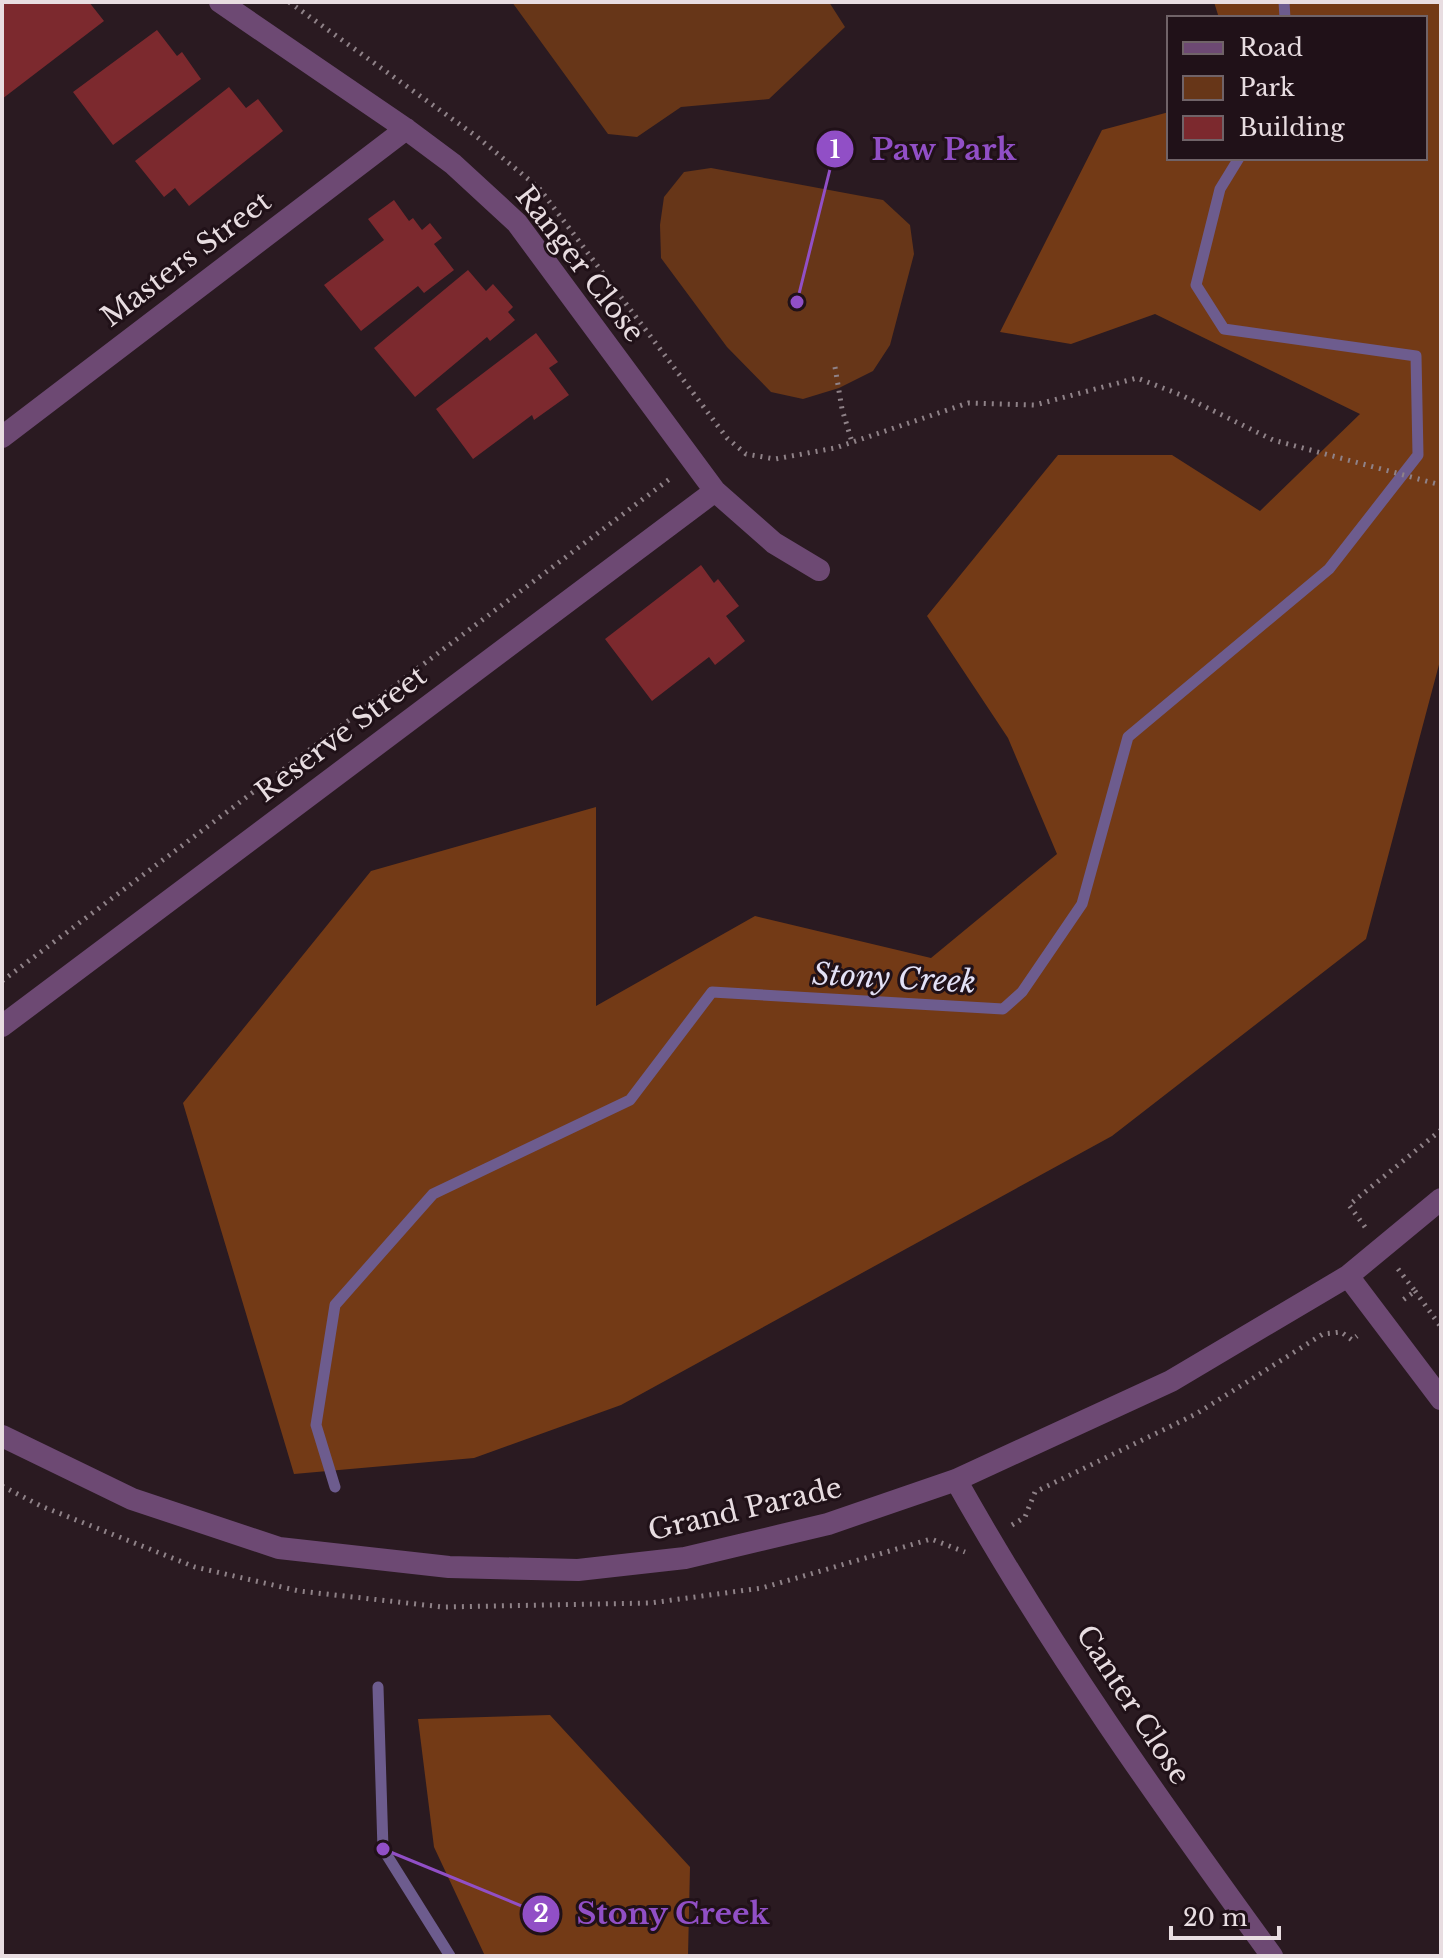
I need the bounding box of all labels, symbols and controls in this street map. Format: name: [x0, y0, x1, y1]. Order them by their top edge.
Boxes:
legend: [1167, 16, 1427, 160]
text: Road: [1239, 33, 1303, 62]
text: Park: [1239, 73, 1295, 102]
text: Building: [1239, 113, 1345, 142]
callout: Paw Park: [815, 122, 1033, 176]
text: Paw Park: [872, 131, 1018, 168]
text: 1: [830, 135, 840, 164]
street label: Ranger Close: [508, 179, 652, 349]
street label: Masters Street: [94, 183, 278, 334]
street label: Reserve Street: [249, 658, 434, 810]
water label: Stony Creek: [811, 955, 977, 1001]
street label: Grand Parade: [645, 1470, 845, 1548]
street label: Canter Close: [1068, 1619, 1198, 1791]
callout: Stony Creek: [521, 1887, 786, 1941]
scale bar: [1171, 1890, 1279, 1940]
text: Stony Creek: [577, 1895, 771, 1932]
text: 2: [533, 1899, 549, 1928]
text: 20 m: [1183, 1903, 1248, 1932]

